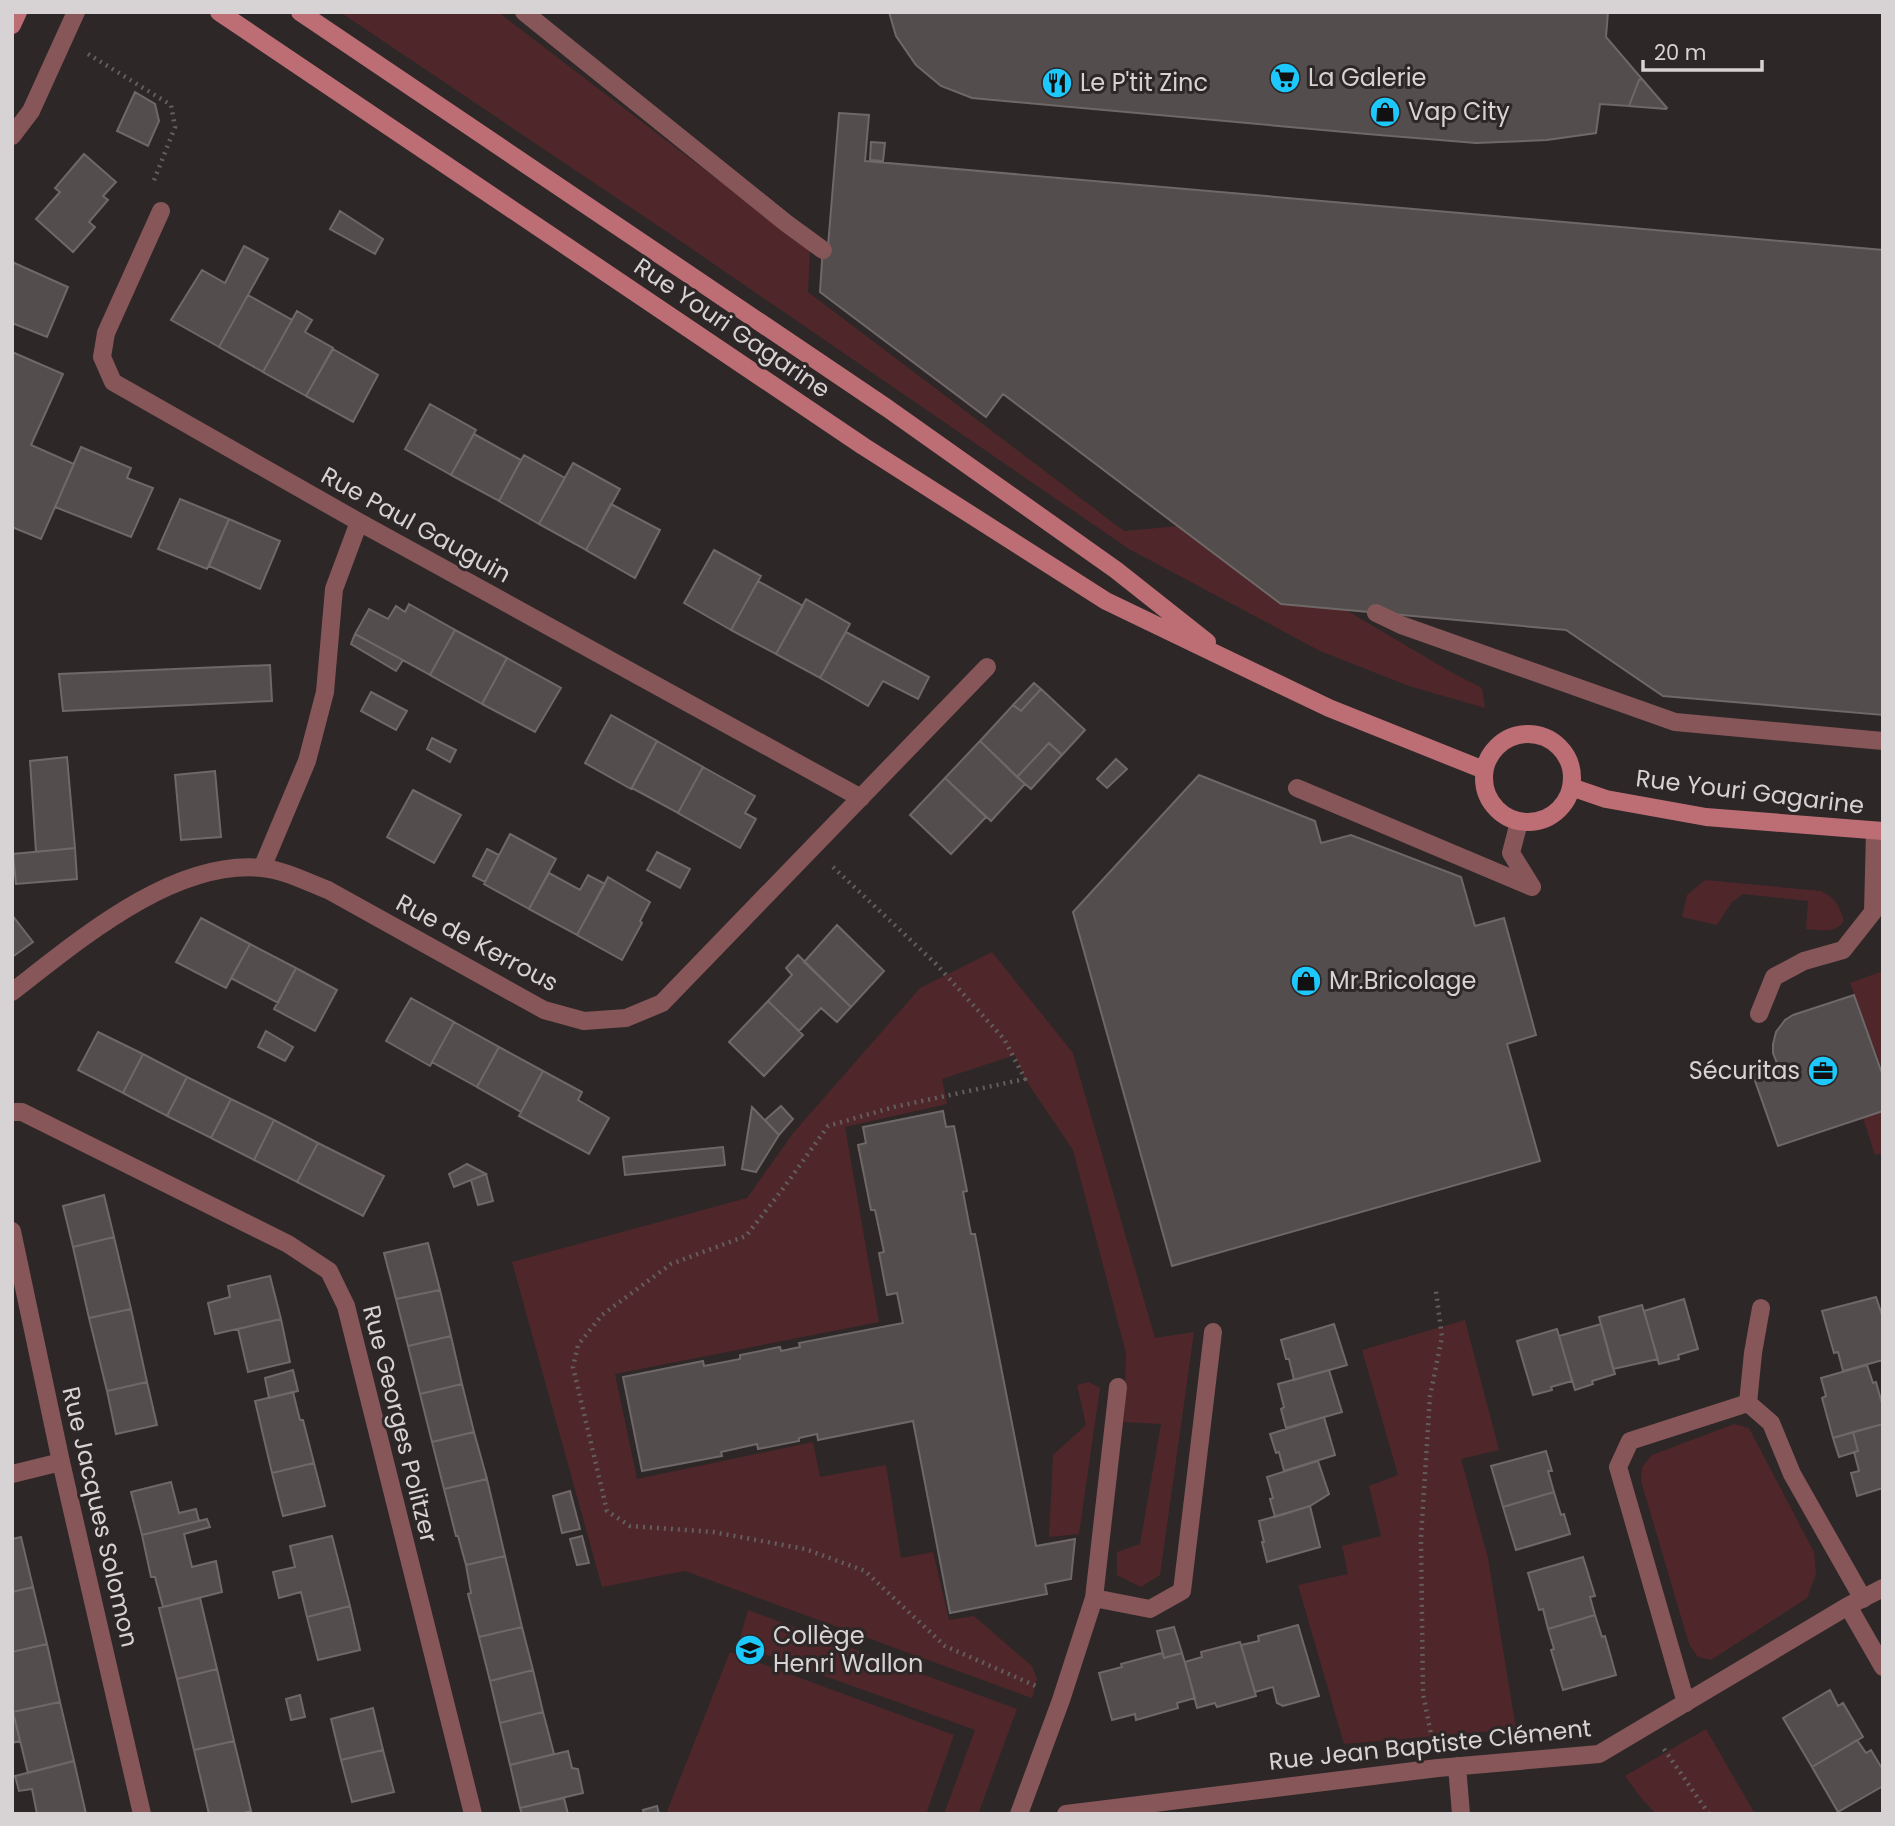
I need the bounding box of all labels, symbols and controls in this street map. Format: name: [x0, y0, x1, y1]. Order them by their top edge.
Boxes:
scale bar: [1643, 28, 1762, 72]
text: 20 m: [1654, 38, 1707, 67]
supermarket icon: La Galerie: [1268, 61, 1302, 95]
place label: La Galerie: [1308, 61, 1426, 94]
restaurant icon: Le P'tit Zinc: [1040, 66, 1074, 100]
place label: Le P'tit Zinc: [1080, 66, 1208, 99]
shop icon: Vap City: [1368, 95, 1402, 129]
place label: Vap City: [1408, 95, 1510, 128]
street label: Rue Youri Gagarine: [628, 250, 837, 405]
street label: Rue Paul Gauguin: [315, 459, 517, 590]
street label: Rue Youri Gagarine: [1634, 761, 1866, 822]
street label: Rue de Kerrous: [390, 886, 564, 999]
shop icon: Mr.Bricolage: [1289, 964, 1323, 998]
place label: Mr.Bricolage: [1329, 964, 1476, 997]
place label: Sécuritas: [1689, 1054, 1800, 1087]
office icon: Sécuritas: [1806, 1054, 1840, 1088]
street label: Rue Georges Politzer: [355, 1302, 446, 1546]
street label: Rue Jacques Solomon: [54, 1383, 147, 1650]
place label: Collège Henri Wallon: [773, 1619, 923, 1680]
school or university icon: Collège Henri Wallon: [733, 1633, 767, 1667]
street label: Rue Jean Baptiste Clément: [1267, 1711, 1593, 1778]

